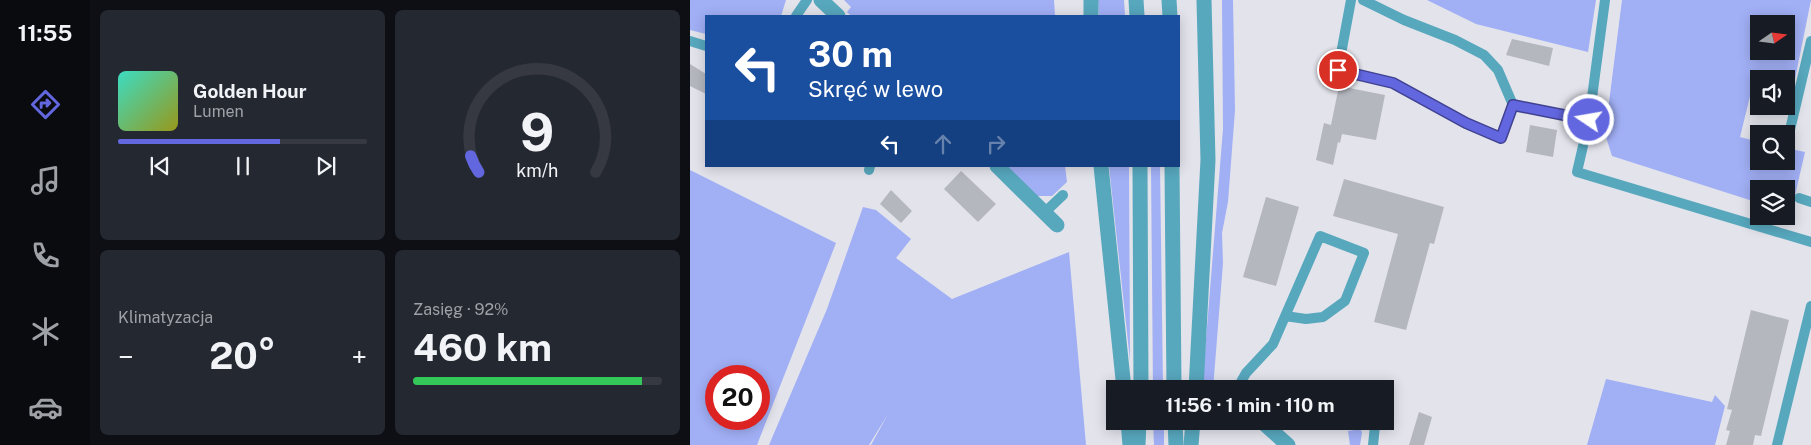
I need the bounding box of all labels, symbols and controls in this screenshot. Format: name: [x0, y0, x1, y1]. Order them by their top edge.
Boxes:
north arrow: [1750, 15, 1795, 60]
map controls: [1750, 15, 1795, 225]
text: 11:55: [18, 20, 72, 46]
text: 30 m: [808, 34, 893, 75]
icon: left: [725, 35, 790, 100]
pin: [1317, 49, 1359, 91]
icon: arrive: [1324, 56, 1352, 84]
button: sound: [1750, 70, 1795, 115]
text: Skręć w lewo: [808, 76, 943, 102]
text: Golden Hour: [193, 80, 307, 102]
icon: directions: [28, 87, 63, 122]
position arrow: [1562, 93, 1614, 145]
text: Lumen: [193, 102, 244, 121]
text: 9: [520, 102, 555, 163]
button: search: [1750, 125, 1795, 170]
icon: left: [876, 130, 904, 158]
icon: ahead: [929, 130, 957, 158]
icon: right: [982, 130, 1010, 158]
icon: previous: [146, 152, 174, 180]
icon: pause: [229, 152, 257, 180]
icon: next: [312, 152, 340, 180]
text: km/h: [516, 160, 559, 181]
icon: music: [28, 163, 63, 198]
button: layers: [1750, 180, 1795, 225]
icon: phone: [28, 238, 63, 273]
text: Zasięg · 92%: [413, 300, 508, 319]
text: Klimatyzacja: [118, 308, 213, 327]
icon: climate: [28, 314, 63, 349]
text: 460 km: [413, 325, 552, 370]
text: 20°: [209, 333, 276, 378]
text: −: [118, 340, 134, 373]
text: +: [351, 340, 367, 373]
speed limit sign: 20: [705, 365, 770, 430]
icon: car: [28, 390, 63, 425]
text: 11:56 · 1 min · 110 m: [1165, 394, 1335, 416]

